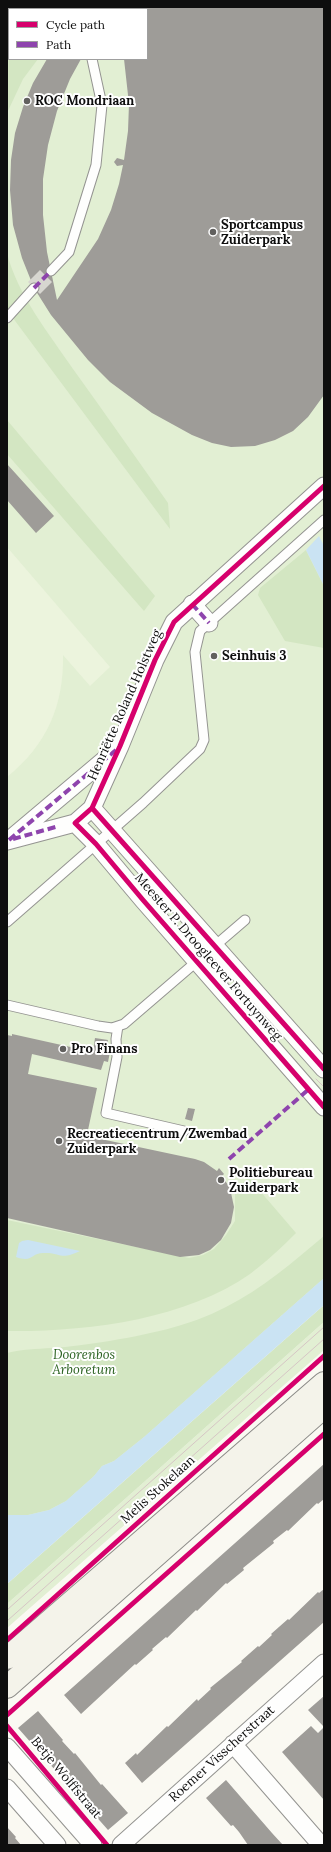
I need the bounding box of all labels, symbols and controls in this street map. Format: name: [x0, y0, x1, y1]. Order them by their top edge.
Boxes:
legend: [8, 8, 148, 60]
text: Cycle path: [46, 17, 105, 32]
text: Path: [46, 37, 71, 52]
place label: ROC Mondriaan: [35, 93, 134, 109]
marker: ROC Mondriaan: [22, 96, 32, 106]
place label: Sportcampus Zuiderpark: [221, 217, 303, 248]
marker: Sportcampus Zuiderpark: [208, 227, 218, 237]
street label: Henriëtte Roland Holstweg: [85, 627, 165, 783]
place label: Seinhuis 3: [222, 648, 287, 664]
marker: Seinhuis 3: [209, 651, 219, 661]
street label: Meester P. Droogleever Fortuynweg: [131, 870, 285, 1044]
place label: Pro Finans: [71, 1041, 137, 1057]
marker: Pro Finans: [58, 1044, 68, 1054]
place label: Recreatiecentrum/Zwembad Zuiderpark: [67, 1126, 247, 1157]
marker: Recreatiecentrum/Zwembad Zuiderpark: [54, 1136, 64, 1146]
place label: Politiebureau Zuiderpark: [229, 1165, 313, 1196]
marker: Politiebureau Zuiderpark: [216, 1175, 226, 1185]
park label: Doorenbos Arboretum: [52, 1347, 116, 1378]
street label: Melis Stokelaan: [118, 1453, 198, 1527]
street label: Roemer Visscherstraat: [166, 1702, 278, 1806]
street label: Betje Wolffstraat: [27, 1734, 105, 1822]

